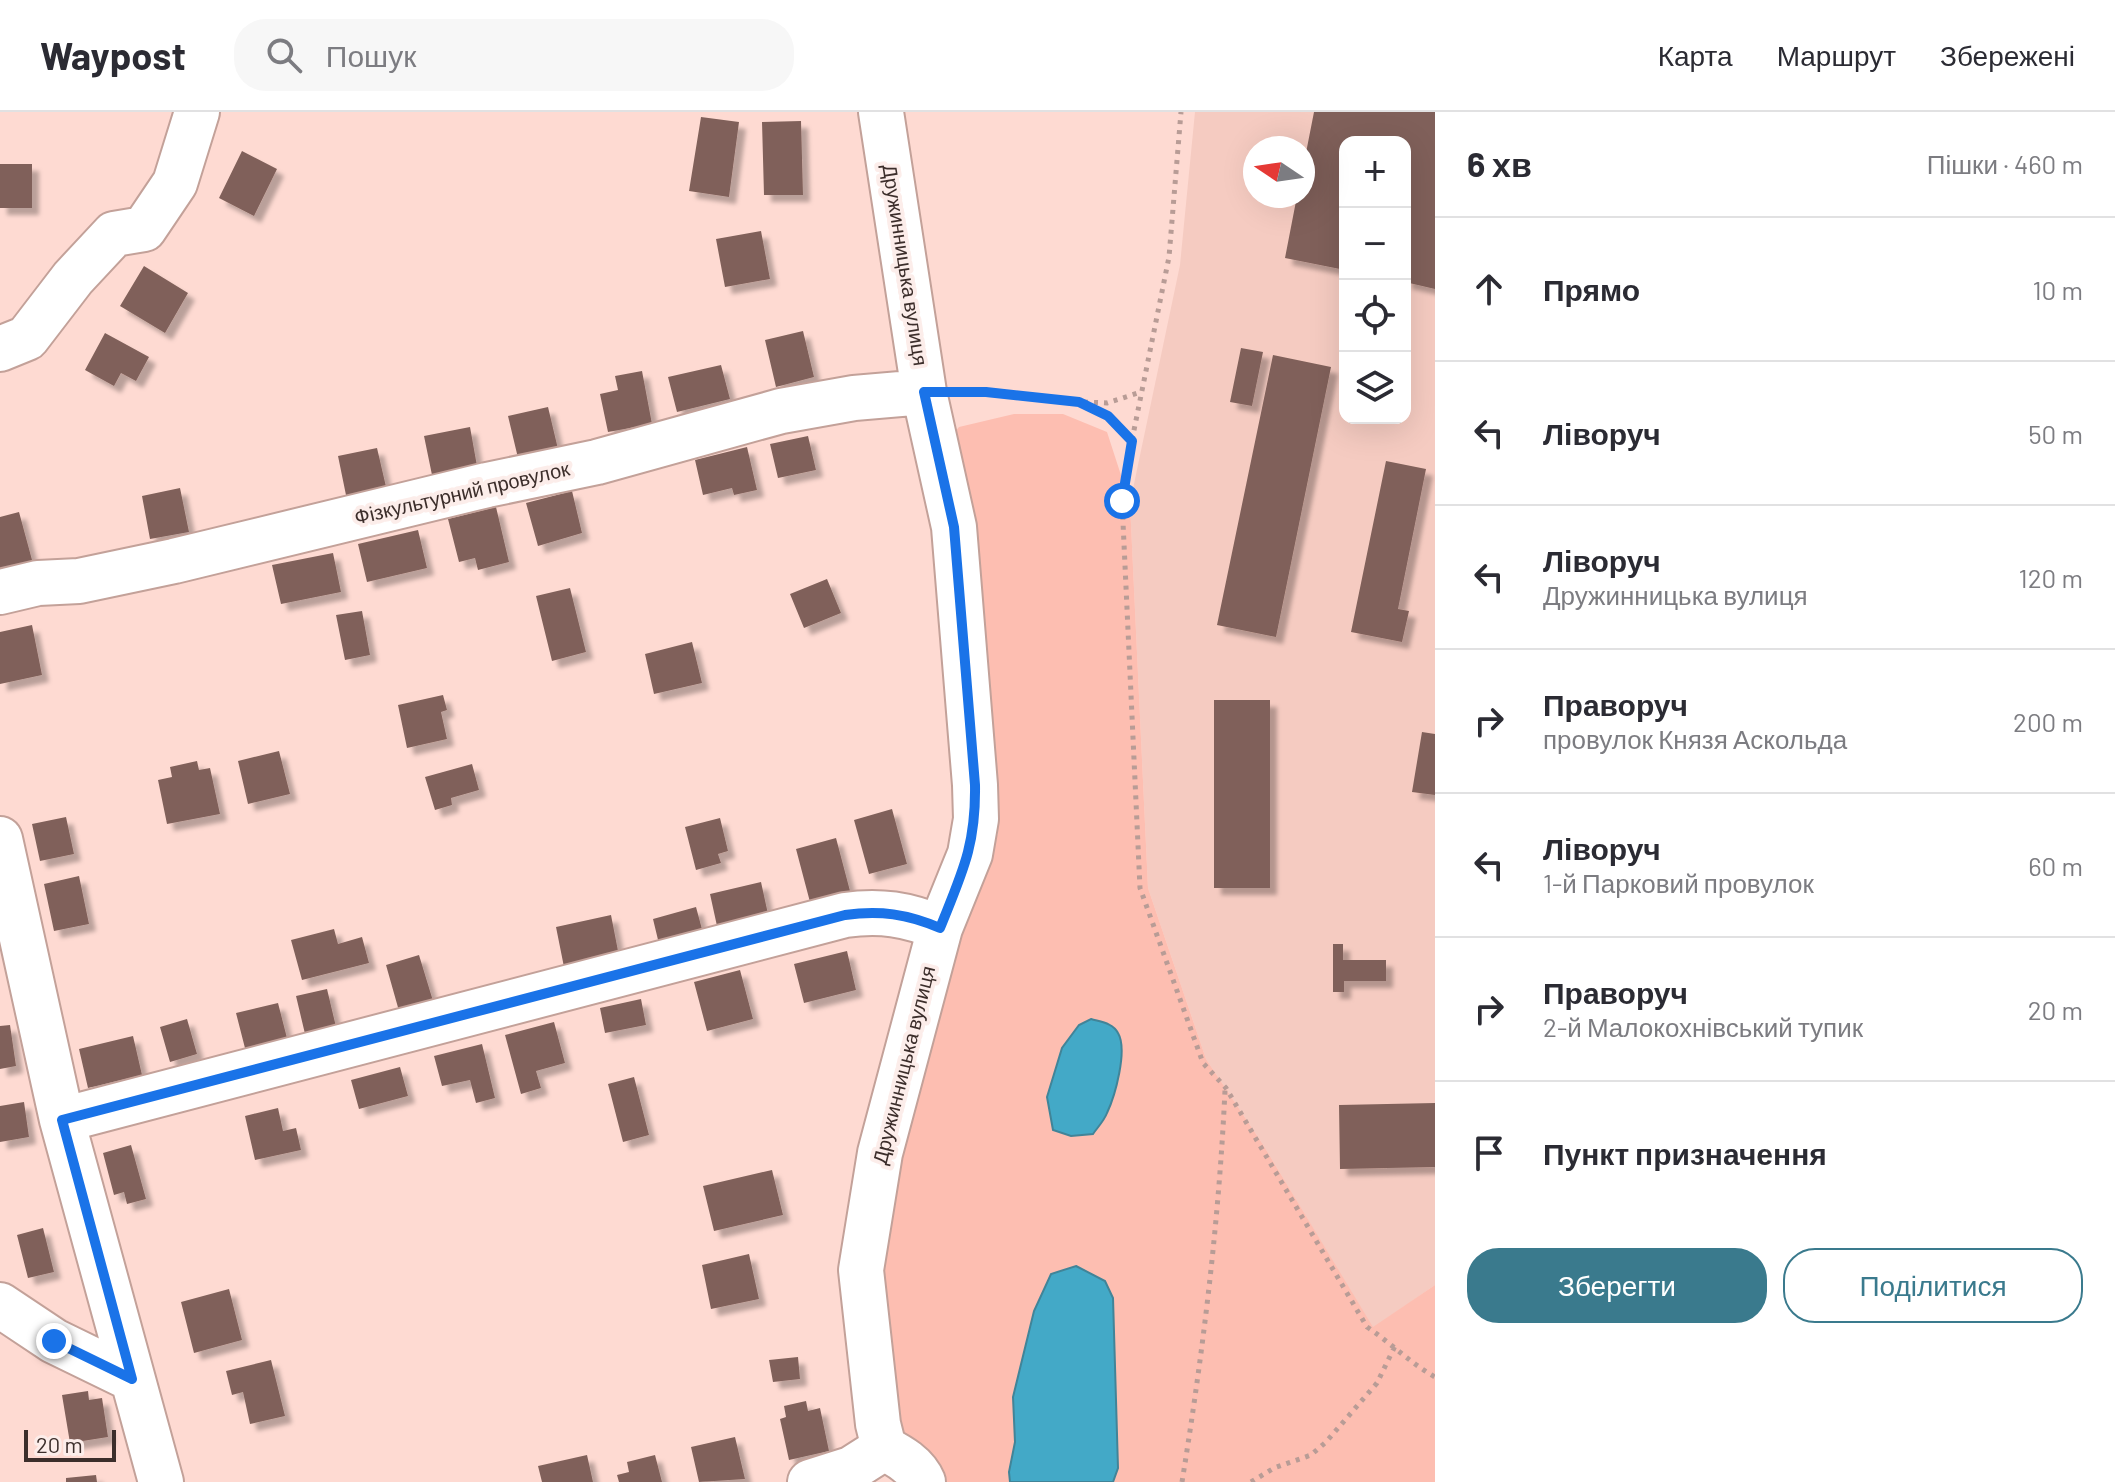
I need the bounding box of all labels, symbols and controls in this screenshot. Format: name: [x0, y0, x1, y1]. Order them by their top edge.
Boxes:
search box: [234, 19, 794, 91]
text: Waypost: [40, 32, 186, 78]
icon: search: [262, 33, 306, 77]
text: Пошук: [326, 37, 416, 73]
text: Карта: [1658, 38, 1733, 72]
text: Маршрут: [1777, 38, 1896, 72]
text: Збережені: [1940, 38, 2075, 72]
north arrow: [1243, 136, 1315, 208]
map controls: [1339, 136, 1411, 424]
button: +: [1339, 136, 1411, 208]
text: 6 хв: [1467, 143, 1532, 184]
text: Пішки · 460 m: [1927, 148, 2083, 179]
street label: Дружинницька вулиця: [878, 162, 934, 367]
button: −: [1339, 208, 1411, 280]
icon: ahead: [1467, 267, 1511, 311]
text: Прямо: [1543, 271, 1640, 307]
text: 10 m: [2033, 274, 2083, 305]
button: locate: [1339, 280, 1411, 352]
button: layers: [1339, 352, 1411, 424]
icon: left: [1467, 411, 1511, 455]
text: Ліворуч: [1543, 415, 1661, 451]
text: 50 m: [2028, 418, 2083, 449]
street label: Фізкультурний провулок: [352, 456, 572, 528]
route start: [1104, 483, 1140, 519]
text: Ліворуч: [1543, 542, 1661, 578]
icon: left: [1467, 555, 1511, 599]
text: 120 m: [2019, 562, 2083, 593]
text: Дружинницька вулиця: [1543, 579, 1808, 610]
text: Праворуч: [1543, 686, 1688, 722]
icon: right: [1467, 699, 1511, 743]
text: 200 m: [2013, 706, 2083, 737]
text: провулок Князя Аскольда: [1543, 723, 1847, 754]
text: Ліворуч: [1543, 830, 1661, 866]
icon: left: [1467, 843, 1511, 887]
text: 60 m: [2028, 850, 2083, 881]
text: 1-й Парковий провулок: [1543, 867, 1814, 898]
street label: Дружинницька вулиця: [867, 963, 939, 1166]
text: Праворуч: [1543, 974, 1688, 1010]
icon: right: [1467, 987, 1511, 1031]
text: 20 m: [2028, 994, 2083, 1025]
text: 2-й Малокохнівський тупик: [1543, 1011, 1863, 1042]
icon: arrive: [1467, 1131, 1511, 1175]
text: Пункт призначення: [1543, 1135, 1827, 1171]
button: Зберегти: [1467, 1248, 1767, 1323]
button: Поділитися: [1783, 1248, 2083, 1323]
route end: [36, 1323, 72, 1359]
scale bar: [24, 1426, 116, 1462]
text: 20 m: [36, 1431, 83, 1457]

